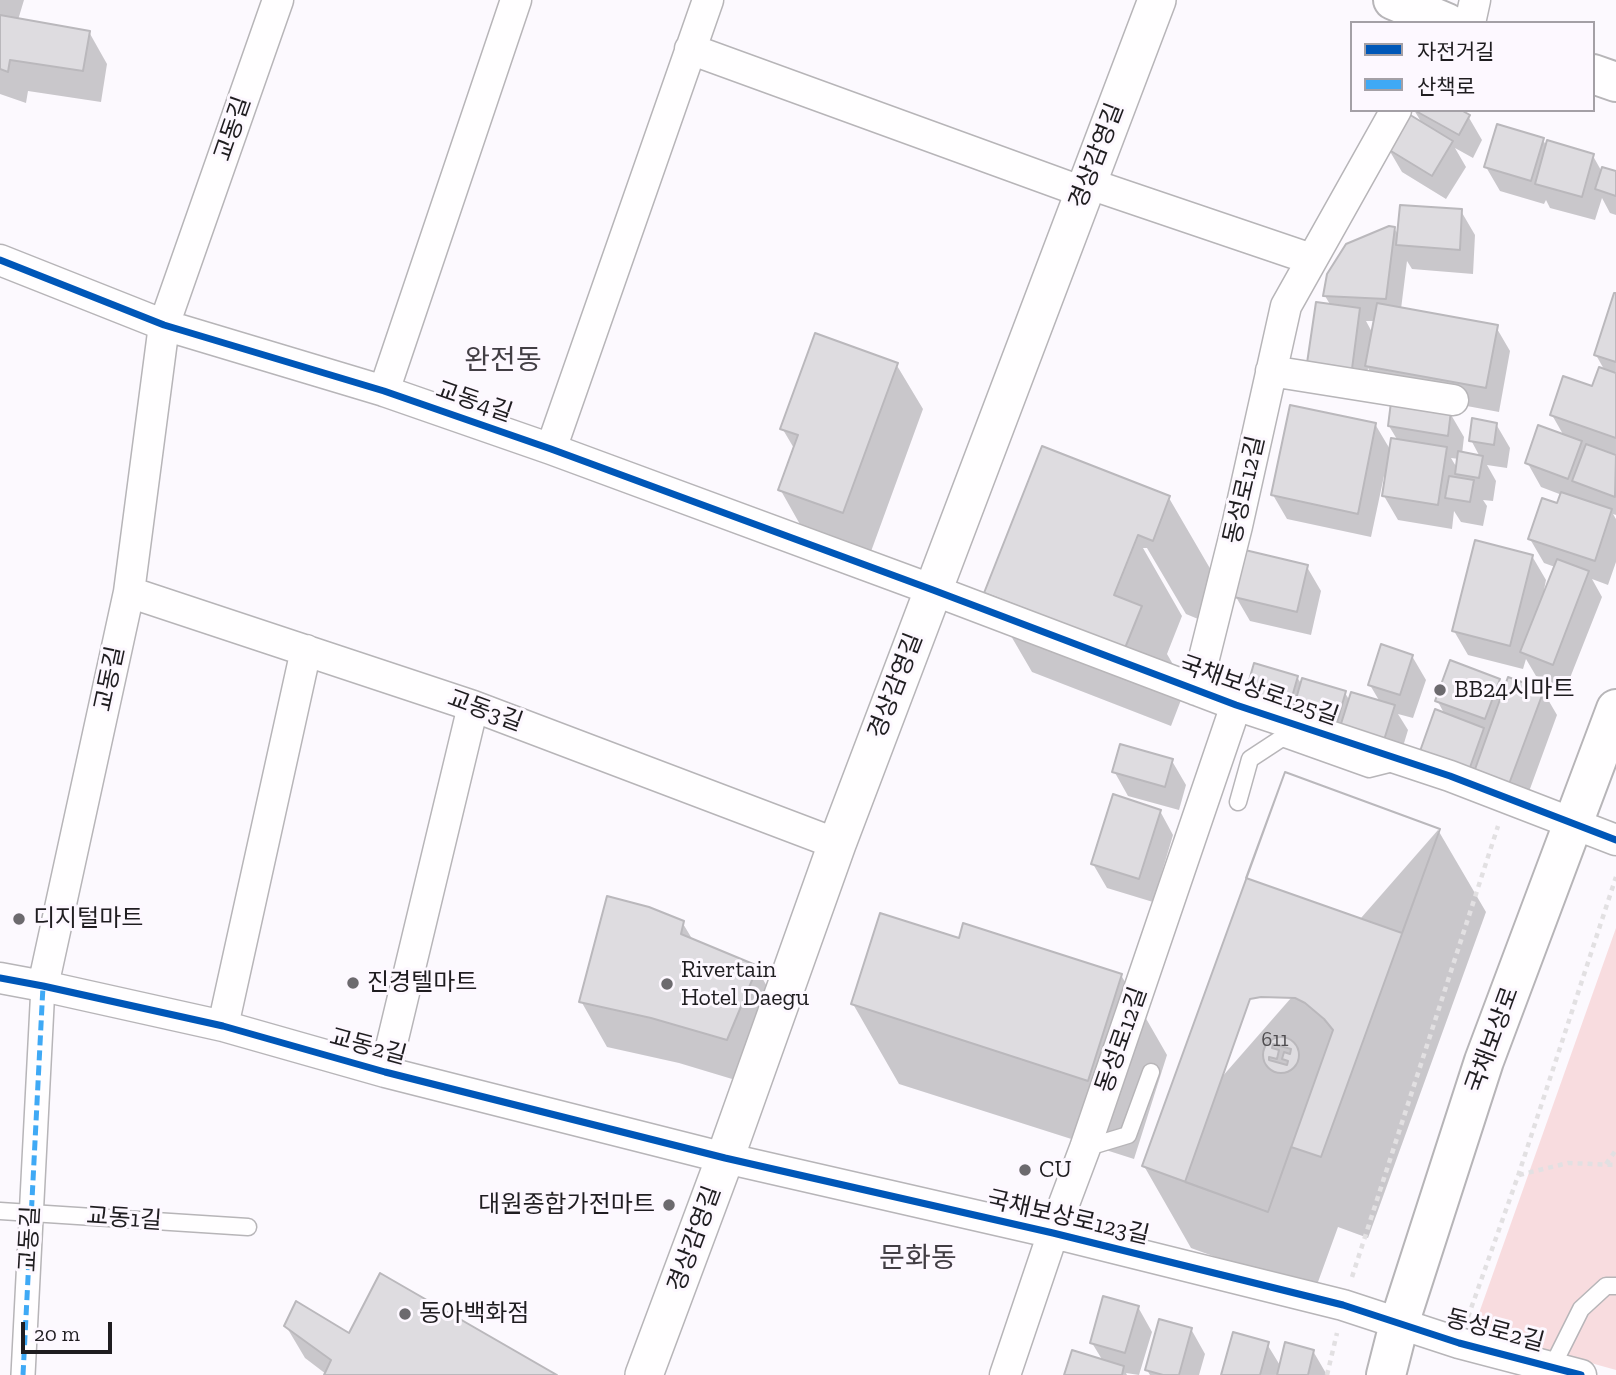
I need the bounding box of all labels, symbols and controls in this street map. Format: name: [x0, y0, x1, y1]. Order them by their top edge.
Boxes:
legend: [1350, 21, 1595, 112]
text: 자전거길: [1417, 39, 1494, 64]
text: 산책로: [1417, 74, 1475, 99]
street label: 교동길: [209, 93, 257, 165]
street label: 경상감영길: [1064, 99, 1130, 213]
district label: 완전동: [464, 344, 542, 378]
street label: 교동4길: [432, 375, 516, 429]
street label: 동성로12길: [1219, 433, 1271, 547]
street label: 경상감영길: [863, 629, 929, 743]
street label: 교동길: [89, 644, 131, 714]
street label: 국채보상로125길: [1176, 650, 1342, 732]
place label: BB24시마트: [1454, 676, 1575, 704]
marker: BB24시마트: [1432, 682, 1448, 698]
street label: 교동3길: [443, 684, 527, 738]
place label: 디지털마트: [33, 905, 143, 933]
marker: 디지털마트: [11, 911, 27, 927]
place label: Rivertain Hotel Daegu: [681, 956, 809, 1012]
place label: 진경텔마트: [367, 969, 477, 997]
marker: 진경텔마트: [345, 975, 361, 991]
marker: Rivertain Hotel Daegu: [659, 976, 675, 992]
street label: 동성로12길: [1090, 983, 1154, 1097]
street label: 국채보상로: [1461, 983, 1525, 1097]
street label: 교동2길: [326, 1023, 410, 1071]
house number: 611: [1261, 1027, 1289, 1053]
place label: CU: [1039, 1156, 1072, 1184]
marker: CU: [1017, 1162, 1033, 1178]
street label: 경상감영길: [663, 1182, 727, 1296]
street label: 국채보상로123길: [984, 1185, 1152, 1251]
place label: 대원종합가전마트: [478, 1191, 655, 1219]
marker: 대원종합가전마트: [661, 1197, 677, 1213]
street label: 교동1길: [85, 1202, 163, 1236]
street label: 교동길: [14, 1205, 46, 1273]
district label: 문화동: [879, 1242, 957, 1276]
place label: 동아백화점: [419, 1300, 529, 1328]
street label: 동성로2길: [1443, 1304, 1547, 1358]
marker: 동아백화점: [397, 1306, 413, 1322]
scale bar: [24, 1308, 116, 1352]
text: 20 m: [34, 1321, 80, 1346]

